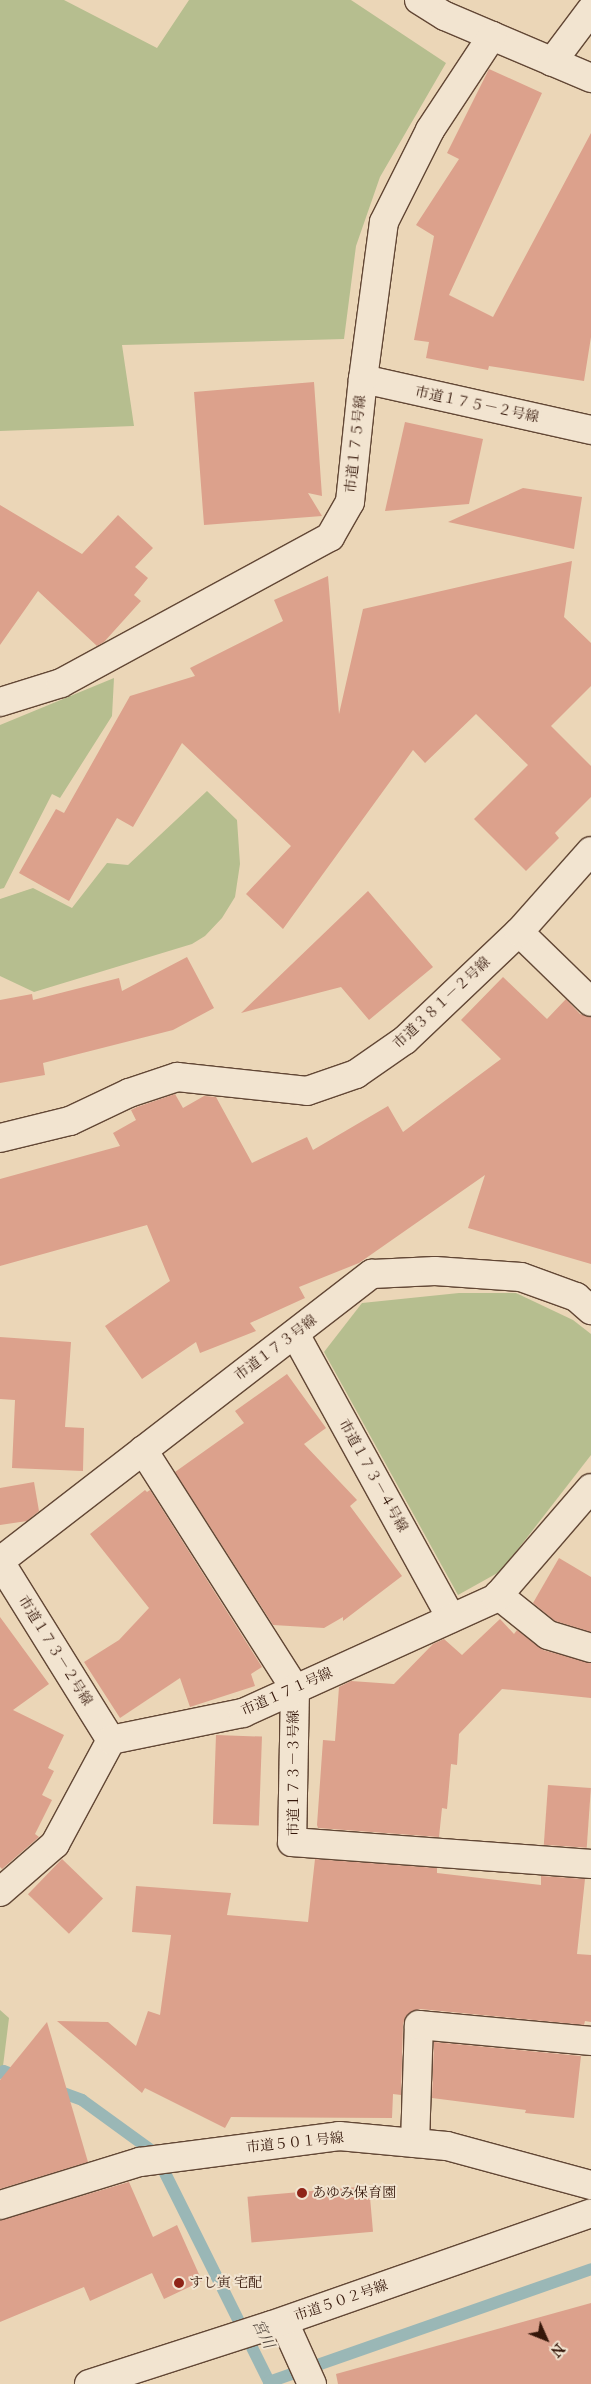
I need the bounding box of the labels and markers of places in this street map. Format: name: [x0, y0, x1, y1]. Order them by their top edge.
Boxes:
place label: あゆみ保育園: [312, 2185, 396, 2201]
marker: あゆみ保育園: [296, 2187, 308, 2199]
place label: すし寅 宅配: [189, 2275, 262, 2291]
marker: すし寅 宅配: [173, 2277, 185, 2289]

